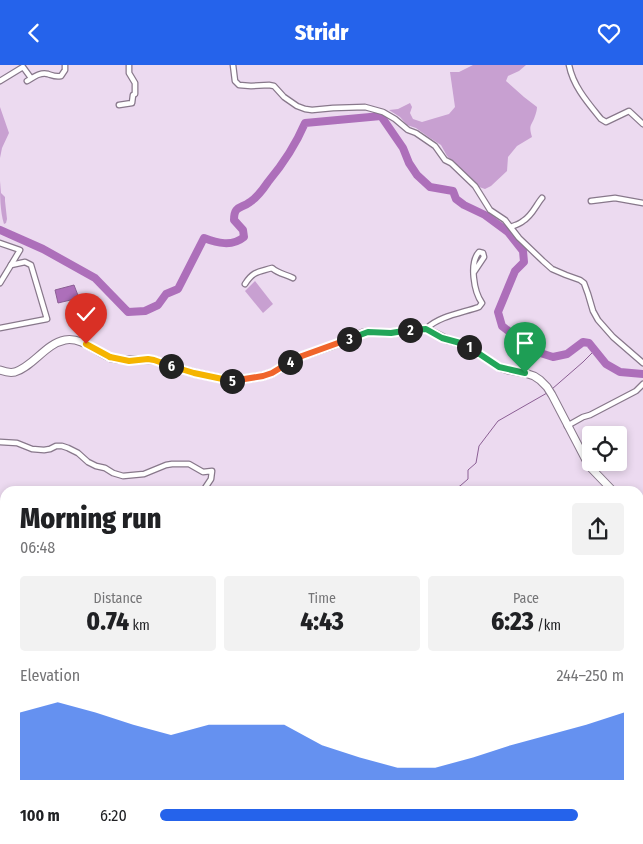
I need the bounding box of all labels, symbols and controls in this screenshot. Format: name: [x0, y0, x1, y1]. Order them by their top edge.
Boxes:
icon: back: [20, 19, 48, 47]
text: Stridr: [295, 19, 348, 46]
icon: heart: [595, 19, 623, 47]
pin: [65, 293, 107, 344]
icon: check: [72, 300, 100, 328]
pin: 2: [398, 317, 422, 343]
text: 2: [407, 322, 414, 339]
pin: [504, 322, 546, 373]
pin: 3: [336, 327, 362, 351]
icon: arrive: [511, 329, 539, 357]
text: 3: [346, 331, 353, 348]
pin: 1: [456, 335, 482, 359]
text: 1: [467, 339, 472, 356]
pin: 4: [278, 349, 302, 375]
pin: 6: [158, 353, 184, 379]
text: 4: [287, 354, 294, 371]
text: 6: [168, 358, 175, 375]
pin: 5: [220, 369, 244, 393]
text: 5: [229, 373, 236, 390]
map controls: [582, 426, 627, 471]
button: locate: [582, 426, 627, 471]
text: Morning run: [20, 502, 161, 535]
button: share: [572, 503, 624, 555]
text: 06:48: [20, 538, 55, 557]
text: Distance: [94, 590, 143, 607]
text: Time: [308, 590, 336, 607]
text: Pace: [513, 590, 539, 607]
text: 0.74: [86, 607, 129, 637]
text: 4:43: [300, 607, 344, 637]
text: 6:23: [491, 607, 534, 637]
text: km: [129, 617, 150, 634]
text: /km: [534, 617, 561, 634]
text: Elevation: [20, 666, 80, 685]
text: 244–250 m: [556, 666, 624, 685]
text: 100 m: [20, 806, 60, 825]
text: 6:20: [100, 806, 127, 825]

